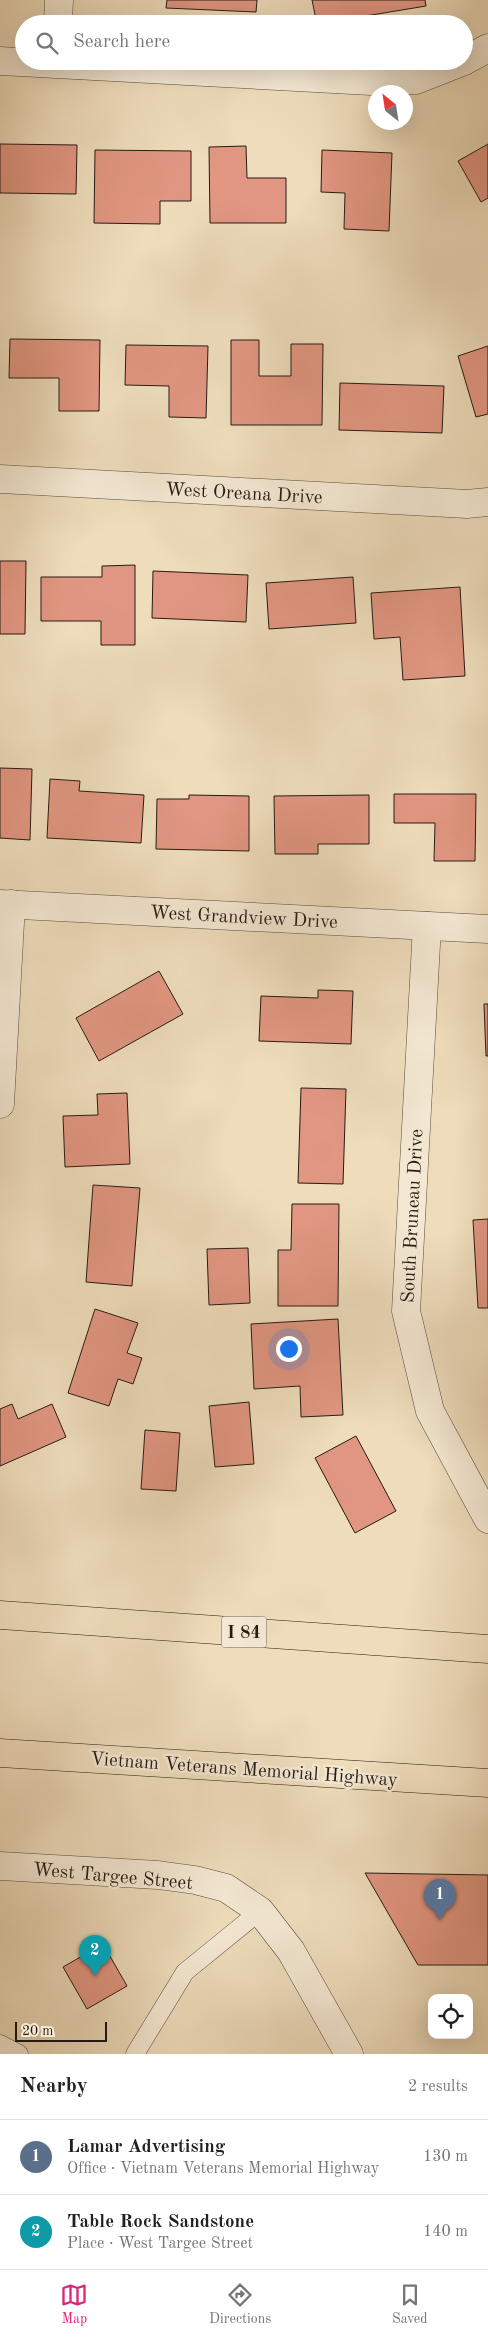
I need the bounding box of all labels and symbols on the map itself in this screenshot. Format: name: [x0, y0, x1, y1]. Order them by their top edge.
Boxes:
north arrow: [368, 85, 413, 130]
street label: West Oreana Drive: [165, 481, 323, 508]
street label: West Grandview Drive: [149, 904, 338, 933]
street label: South Bruneau Drive: [399, 1129, 428, 1304]
your location: [276, 1336, 302, 1362]
road number: I 84: [222, 1616, 266, 1648]
street label: Vietnam Veterans Memorial Highway: [89, 1750, 398, 1791]
street label: West Targee Street: [32, 1861, 194, 1894]
pin: 1: [424, 1879, 456, 1920]
pin: 2: [79, 1935, 111, 1976]
scale bar: [15, 2019, 108, 2042]

